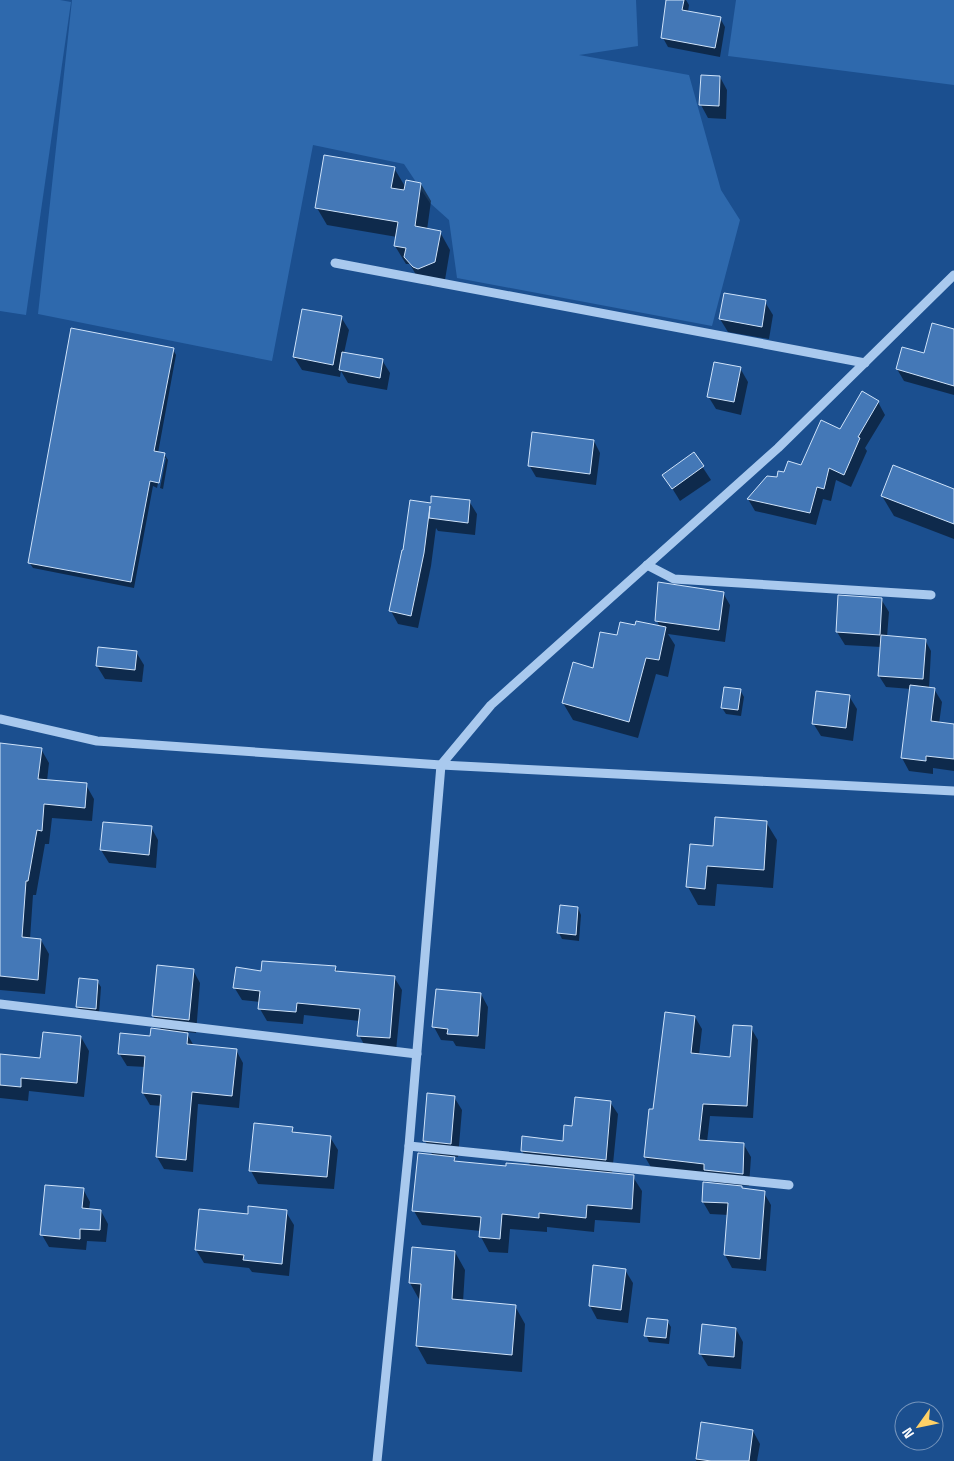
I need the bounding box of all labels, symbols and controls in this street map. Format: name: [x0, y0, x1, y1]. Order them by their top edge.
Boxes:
north arrow: [894, 1401, 944, 1451]
text: N: [898, 1424, 918, 1442]

